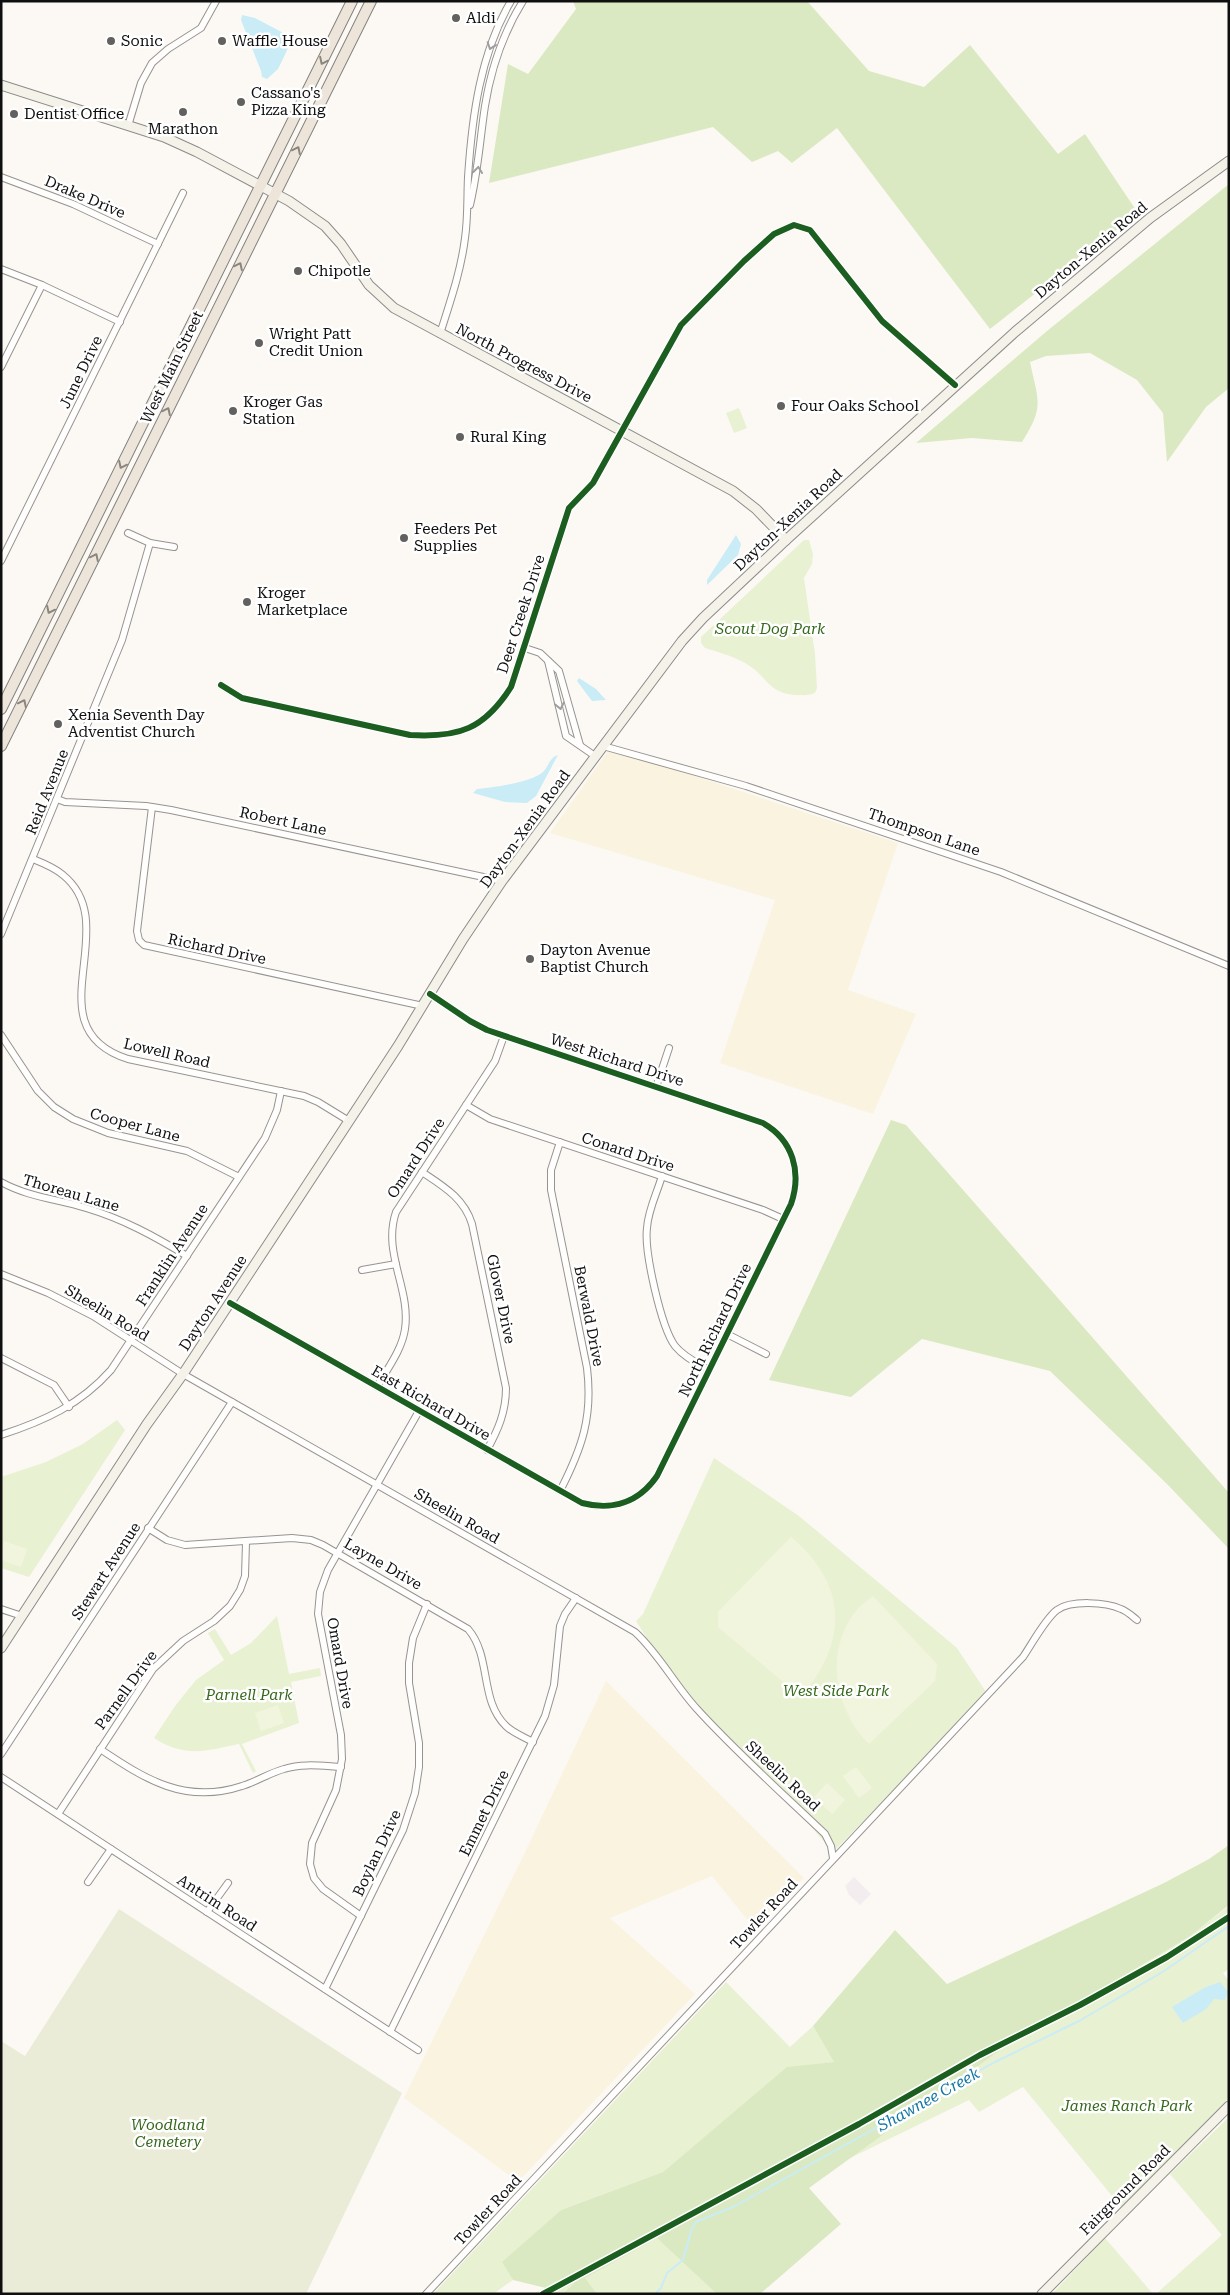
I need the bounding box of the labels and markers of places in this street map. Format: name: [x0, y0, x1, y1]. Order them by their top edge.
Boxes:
place label: Aldi: [466, 9, 496, 27]
marker: Aldi: [450, 12, 462, 24]
place label: Sonic: [121, 32, 163, 50]
place label: Waffle House: [232, 32, 328, 50]
marker: Sonic: [105, 35, 117, 47]
marker: Waffle House: [216, 35, 228, 47]
place label: Cassano's Pizza King: [251, 84, 326, 119]
marker: Cassano's Pizza King: [235, 96, 247, 108]
place label: Dentist Office: [24, 105, 124, 123]
marker: Marathon: [177, 106, 189, 118]
marker: Dentist Office: [8, 108, 20, 120]
place label: Marathon: [148, 120, 219, 138]
place label: Chipotle: [308, 262, 371, 280]
marker: Chipotle: [292, 265, 304, 277]
place label: Wright Patt Credit Union: [269, 325, 363, 360]
marker: Wright Patt Credit Union: [253, 337, 265, 349]
place label: Kroger Gas Station: [243, 393, 323, 428]
place label: Four Oaks School: [791, 397, 919, 415]
marker: Four Oaks School: [775, 400, 787, 412]
marker: Kroger Gas Station: [227, 405, 239, 417]
place label: Rural King: [470, 428, 546, 446]
marker: Rural King: [454, 431, 466, 443]
place label: Feeders Pet Supplies: [414, 520, 497, 555]
marker: Feeders Pet Supplies: [398, 532, 410, 544]
place label: Kroger Marketplace: [257, 584, 347, 619]
marker: Kroger Marketplace: [241, 596, 253, 608]
place label: Xenia Seventh Day Adventist Church: [68, 706, 205, 741]
marker: Xenia Seventh Day Adventist Church: [52, 718, 64, 730]
place label: Dayton Avenue Baptist Church: [540, 941, 651, 976]
marker: Dayton Avenue Baptist Church: [524, 953, 536, 965]

